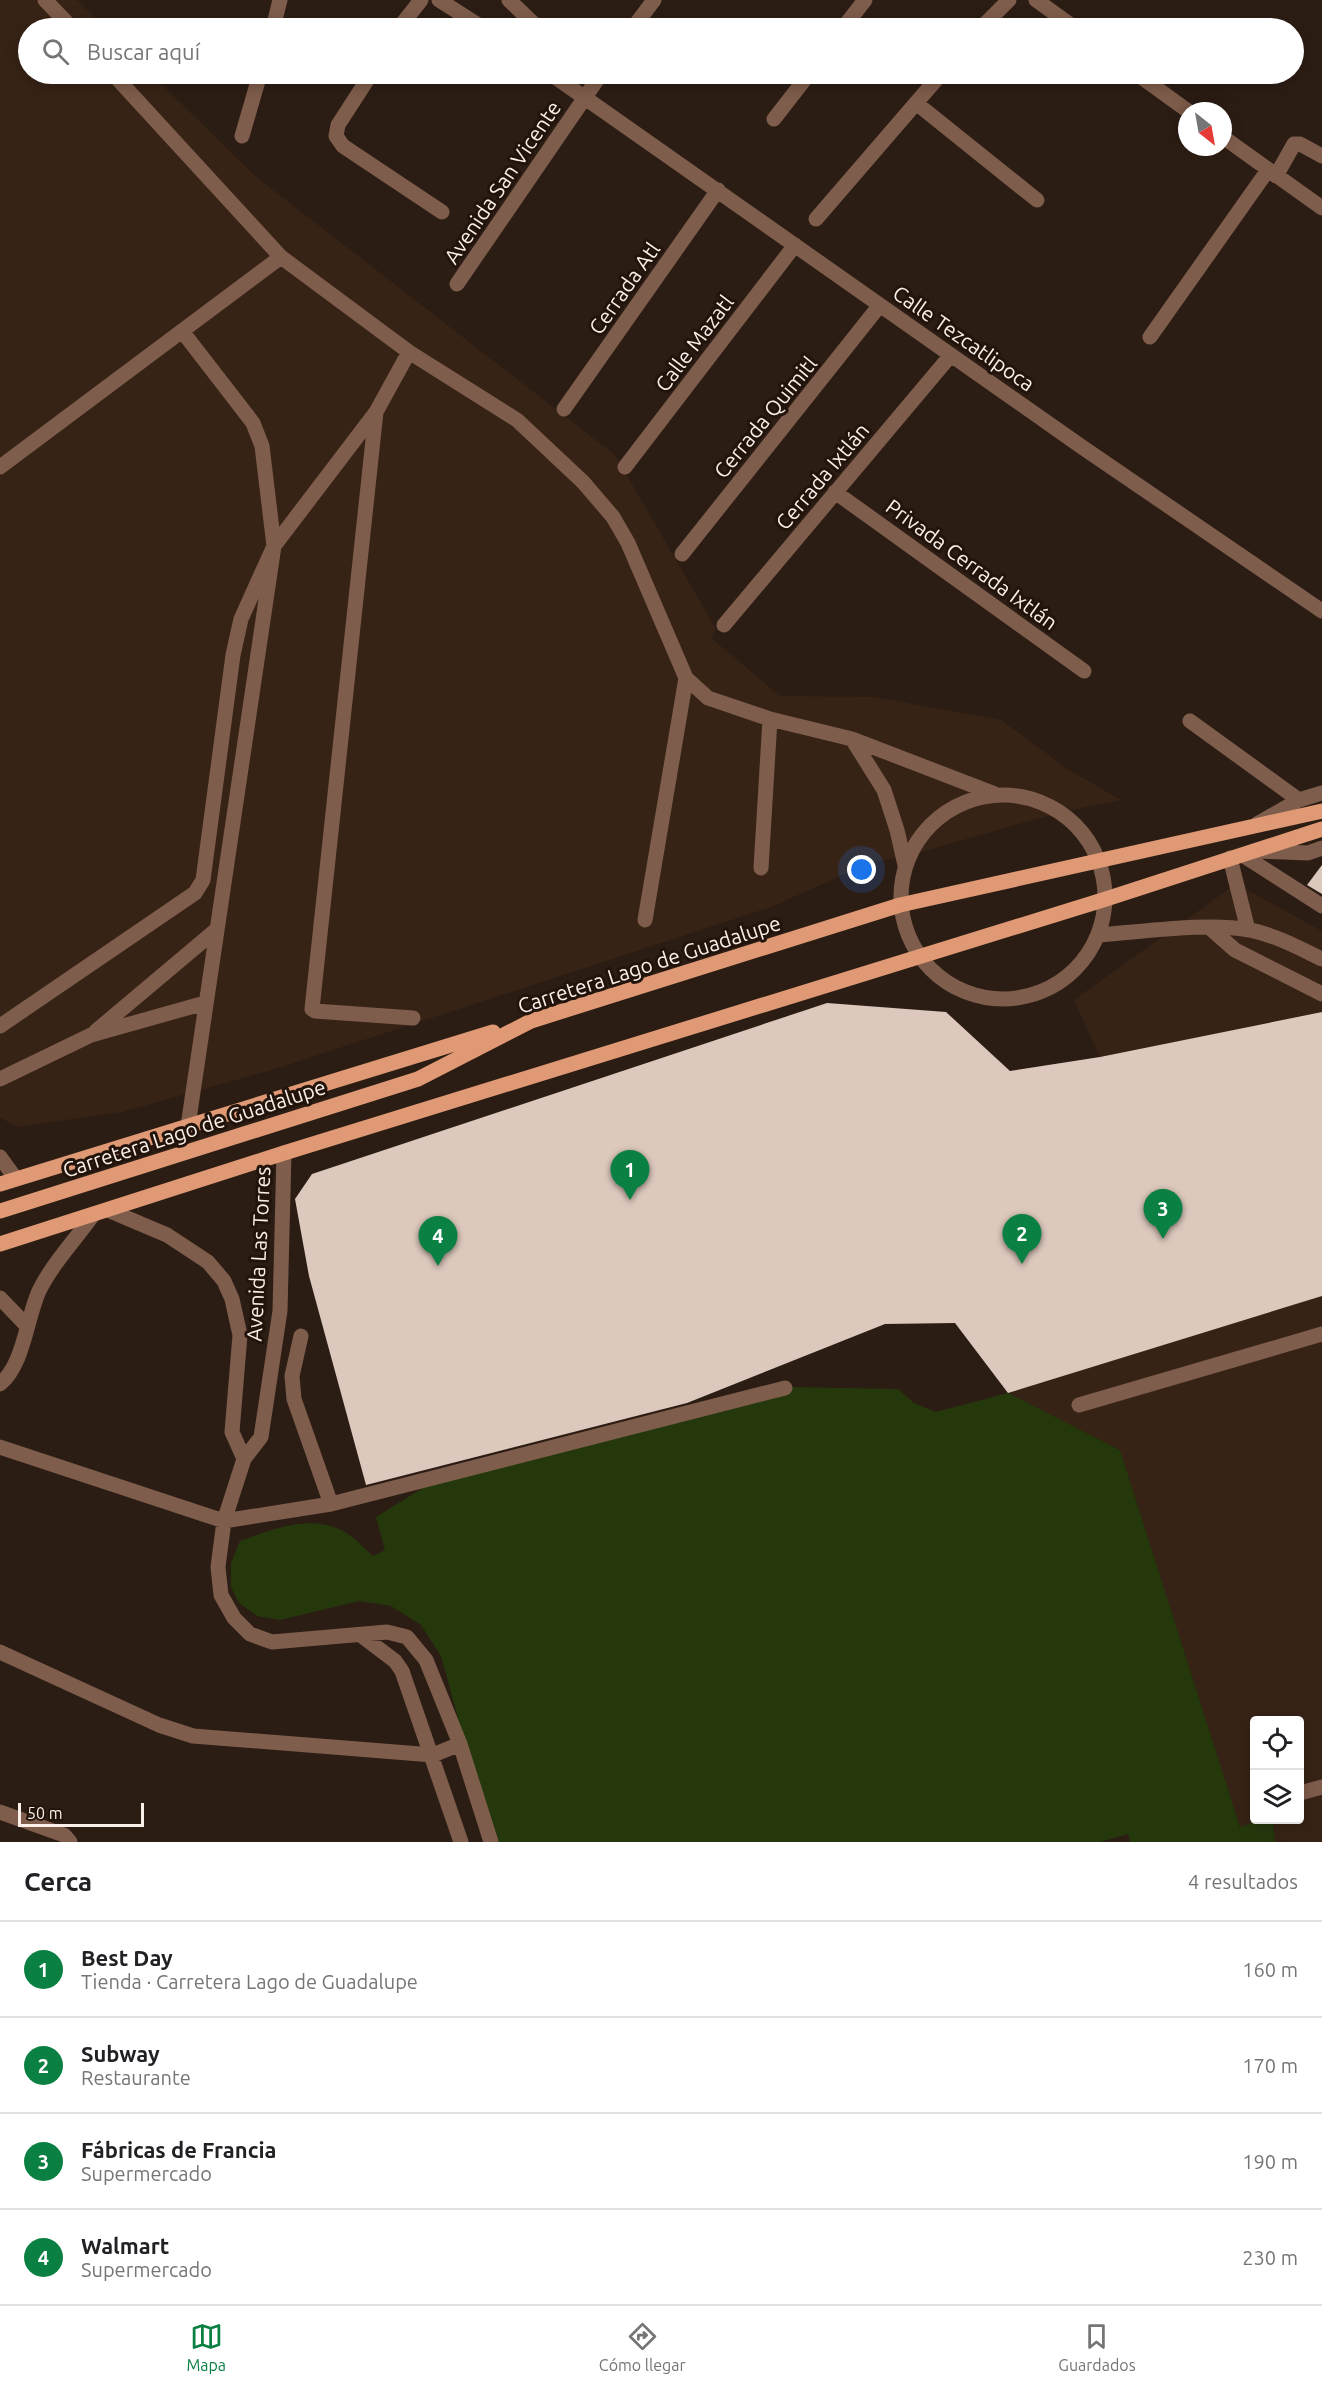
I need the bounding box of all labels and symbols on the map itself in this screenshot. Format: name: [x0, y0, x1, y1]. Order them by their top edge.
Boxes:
street label: Avenida San Vicente: [439, 96, 565, 268]
north arrow: [1178, 102, 1232, 156]
street label: Cerrada Atl: [584, 238, 664, 338]
street label: Calle Tezcatlipoca: [889, 280, 1039, 396]
street label: Calle Mazatl: [650, 290, 738, 396]
street label: Cerrada Quimitl: [709, 351, 821, 483]
street label: Cerrada Ixtlán: [771, 418, 873, 534]
street label: Privada Cerrada Ixtlán: [882, 494, 1062, 634]
your location: [847, 855, 876, 884]
street label: Carretera Lago de Guadalupe: [514, 910, 784, 1018]
street label: Carretera Lago de Guadalupe: [59, 1074, 329, 1182]
pin: 1: [610, 1150, 650, 1200]
street label: Avenida Las Torres: [241, 1166, 275, 1342]
pin: 3: [1144, 1190, 1182, 1239]
pin: 2: [1002, 1214, 1042, 1264]
pin: 4: [418, 1216, 458, 1266]
scale bar: [18, 1800, 144, 1828]

